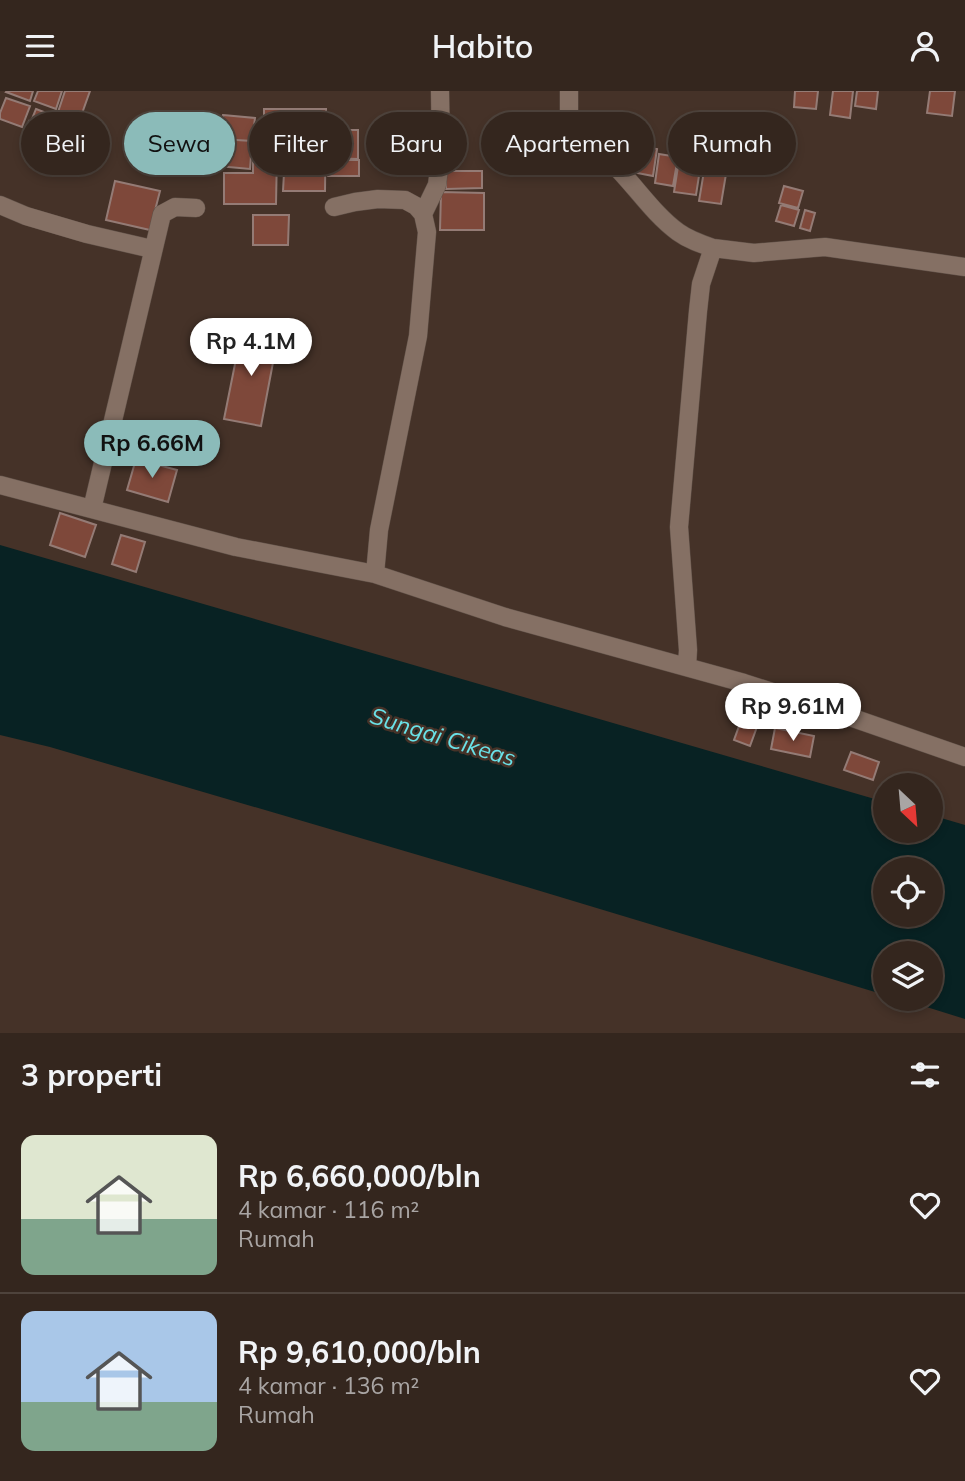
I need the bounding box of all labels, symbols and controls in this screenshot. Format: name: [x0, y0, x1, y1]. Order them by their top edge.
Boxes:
text: Habito: [432, 26, 533, 66]
icon: menu: [21, 27, 59, 65]
icon: person: [906, 27, 944, 65]
chip: Beli: [21, 112, 110, 175]
chip: Sewa: [124, 112, 235, 175]
chip: Filter: [249, 112, 352, 175]
chip: Baru: [366, 112, 467, 175]
chip: Apartemen: [481, 112, 654, 175]
chip: Rumah: [668, 112, 796, 175]
pin: Rp 4.1M: [186, 319, 316, 378]
text: Rp 4.1M: [206, 326, 296, 355]
pin: Rp 6.66M: [80, 421, 224, 480]
text: Rp 6.66M: [100, 428, 204, 457]
pin: Rp 9.61M: [721, 683, 865, 743]
text: Rp 9.61M: [741, 691, 845, 720]
water label: Sungai Cikeas: [367, 701, 519, 772]
north arrow: [873, 773, 943, 843]
map controls: [873, 773, 943, 1011]
button: locate: [873, 857, 943, 927]
button: layers: [873, 941, 943, 1011]
text: 3 properti: [21, 1056, 162, 1094]
icon: filters: [906, 1056, 944, 1094]
text: Rp 6,660,000/bln: [238, 1157, 481, 1195]
icon: home: [77, 1163, 161, 1247]
icon: heart: [906, 1186, 944, 1224]
text: 4 kamar · 116 m²: [238, 1195, 419, 1224]
text: Rumah: [238, 1224, 315, 1253]
text: Rp 9,610,000/bln: [238, 1333, 481, 1371]
icon: home: [77, 1339, 161, 1423]
icon: heart: [906, 1362, 944, 1400]
text: 4 kamar · 136 m²: [238, 1371, 419, 1400]
text: Rumah: [238, 1400, 315, 1429]

